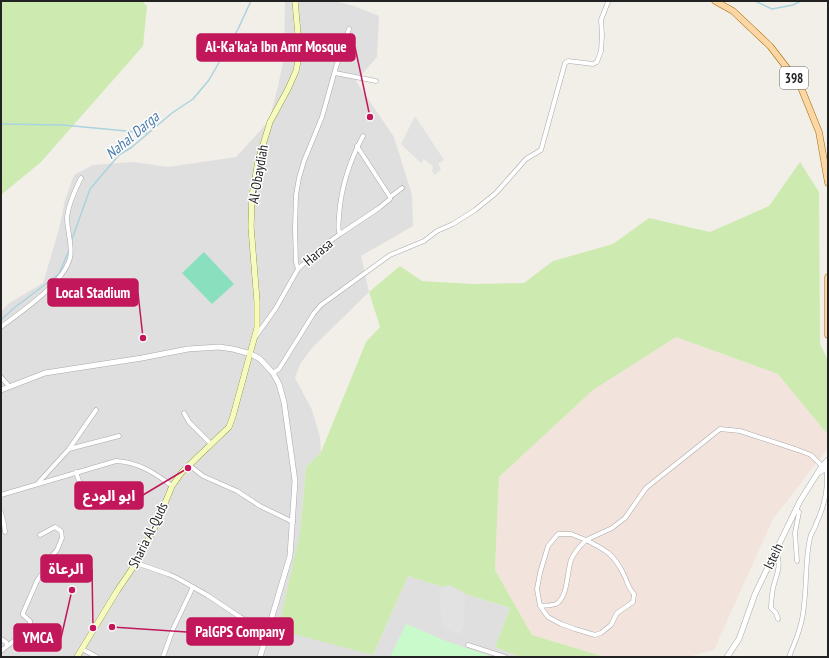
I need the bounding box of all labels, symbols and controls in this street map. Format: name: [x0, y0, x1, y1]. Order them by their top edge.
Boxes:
callout: Al-Ka'ka'a Ibn Amr Mosque: [197, 34, 355, 61]
text: Al-Ka'ka'a Ibn Amr Mosque: [204, 37, 347, 56]
road number: 398: [780, 67, 808, 89]
water label: Nahal Darga: [101, 107, 163, 163]
street label: Al-Obaydiah: [244, 143, 272, 205]
street label: Harasa: [300, 235, 336, 269]
callout: Local Stadium: [48, 279, 138, 306]
text: Local Stadium: [56, 283, 130, 302]
callout: ابو الودع: [75, 482, 143, 509]
text: ابو الودع: [83, 486, 135, 507]
street label: Sharia Al-Quds: [124, 499, 172, 571]
street label: Isteih: [759, 540, 787, 572]
callout: الرعاة: [41, 555, 92, 582]
text: الرعاة: [48, 559, 84, 578]
callout: PalGPS Company: [187, 618, 293, 645]
text: PalGPS Company: [195, 622, 286, 641]
callout: YMCA: [14, 624, 61, 651]
text: YMCA: [21, 628, 54, 647]

